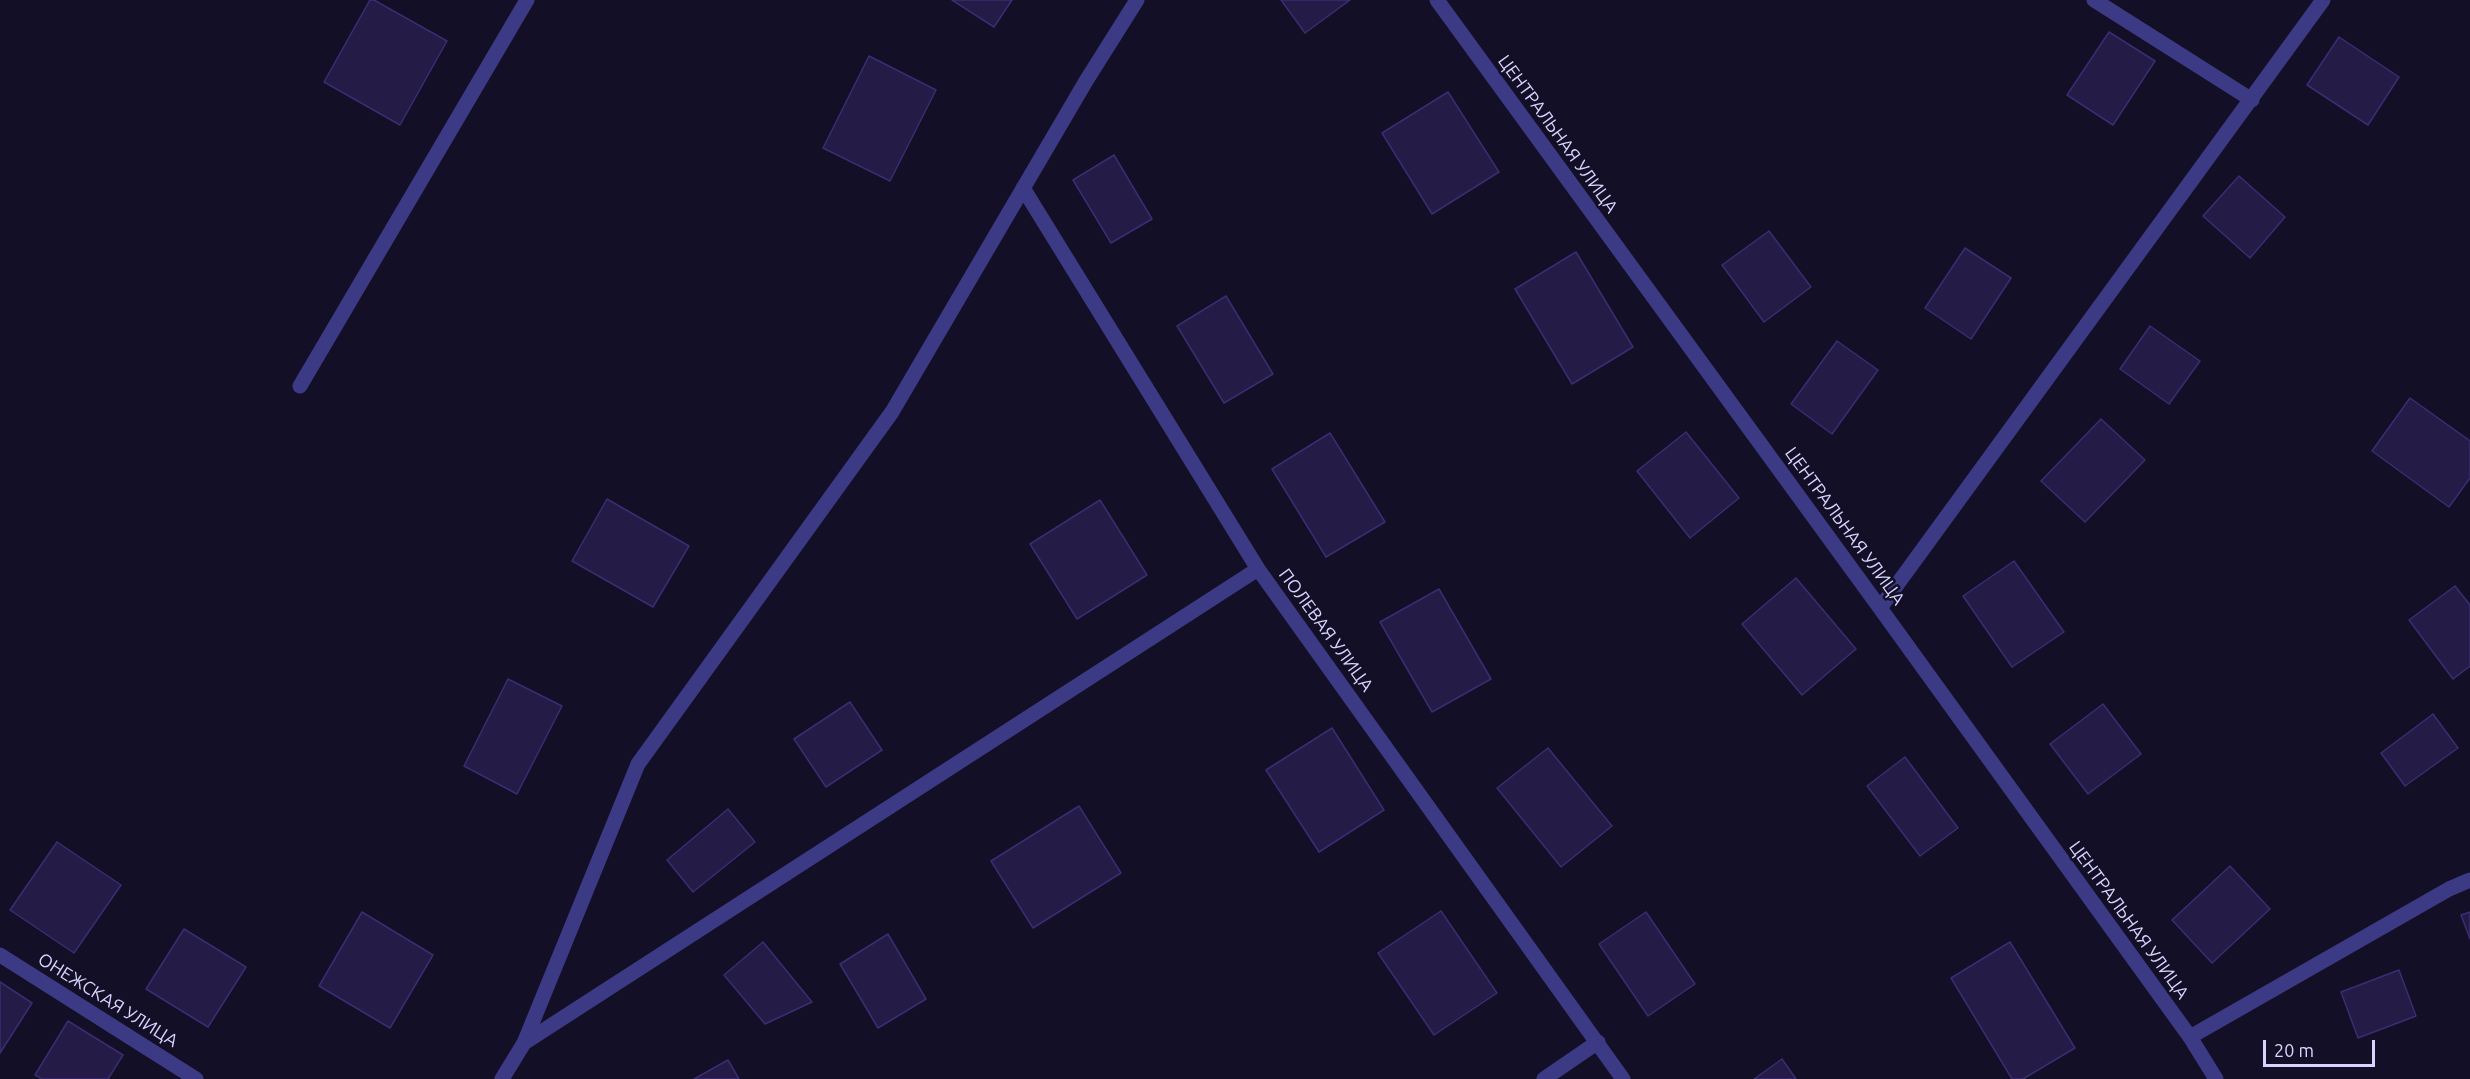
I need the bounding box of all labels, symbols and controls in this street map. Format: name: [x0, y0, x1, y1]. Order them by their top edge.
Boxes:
street label: ЦЕНТРАЛЬНАЯ УЛИЦА: [1493, 51, 1623, 217]
street label: ЦЕНТРАЛЬНАЯ УЛИЦА: [1780, 443, 1910, 609]
street label: ПОЛЕВАЯ УЛИЦА: [1274, 564, 1378, 696]
street label: ЦЕНТРАЛЬНАЯ УЛИЦА: [2064, 837, 2194, 1003]
street label: ОНЕЖСКАЯ УЛИЦА: [34, 948, 182, 1052]
scale bar: [2266, 1028, 2378, 1066]
text: 20 m: [2274, 1040, 2314, 1060]

